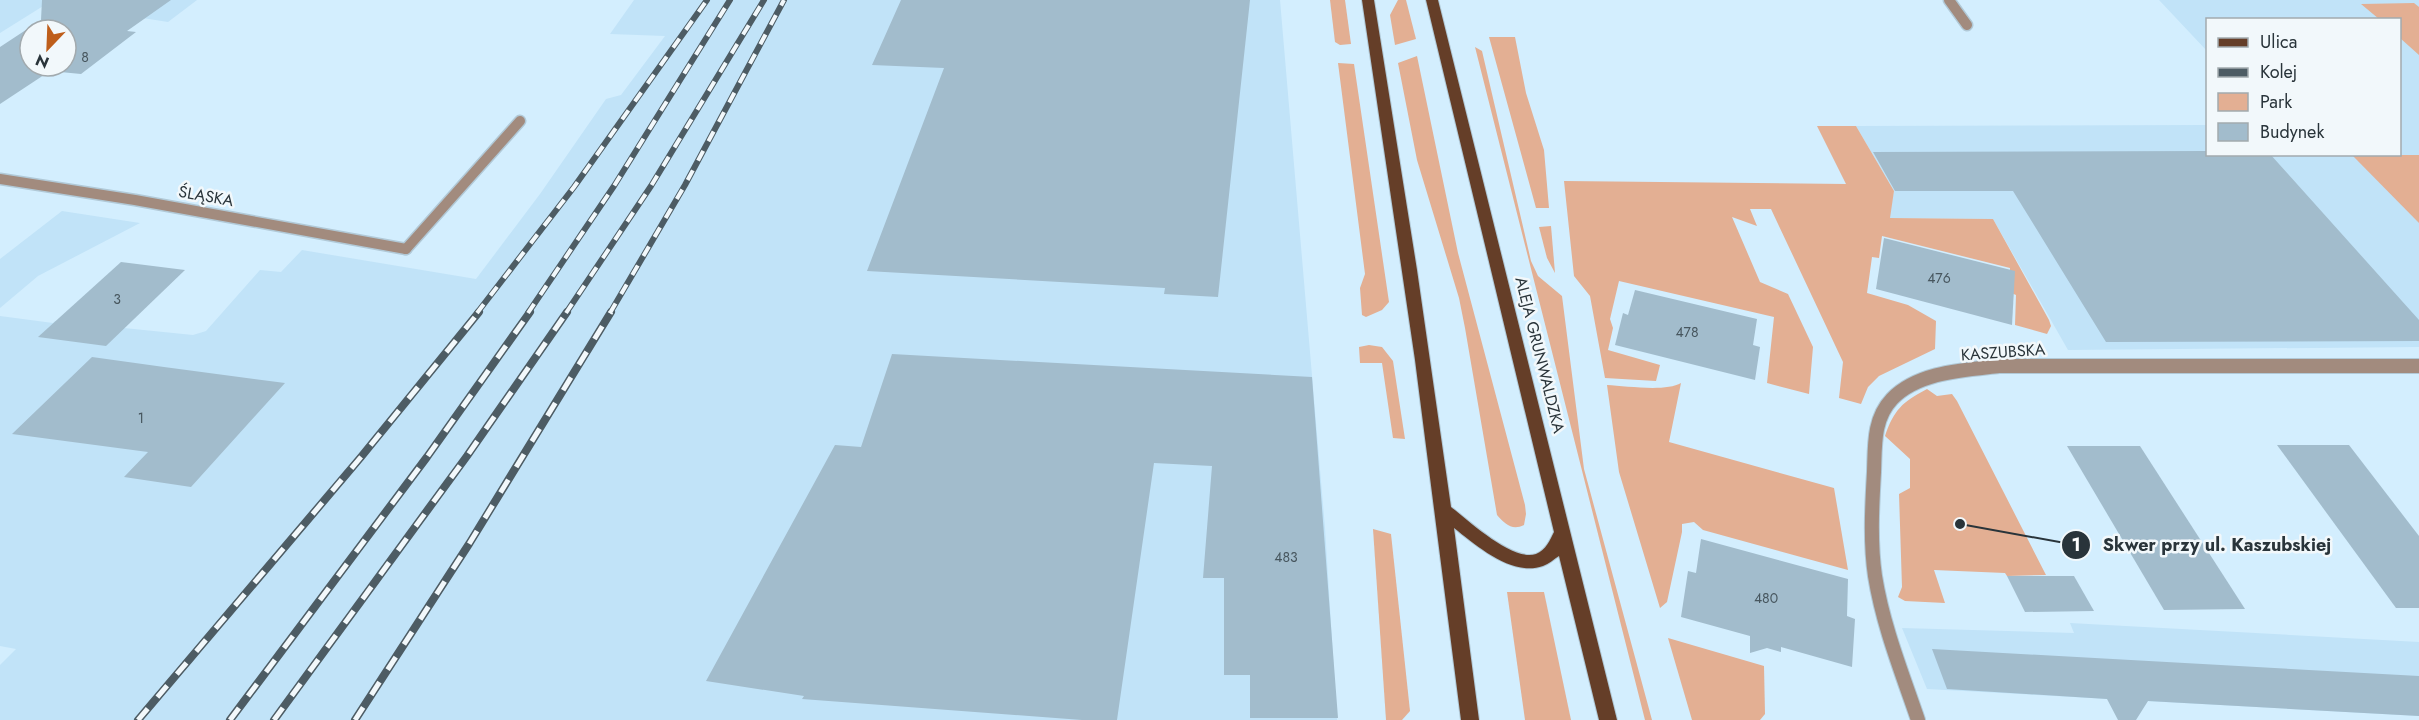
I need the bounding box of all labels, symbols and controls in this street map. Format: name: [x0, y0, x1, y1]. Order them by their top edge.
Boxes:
north arrow: [18, 18, 78, 78]
legend: [2206, 18, 2401, 156]
text: Ulica: [2260, 29, 2297, 55]
house number: 8: [81, 47, 89, 67]
text: N: [32, 48, 53, 74]
text: Kolej: [2260, 59, 2297, 85]
text: Park: [2260, 89, 2292, 115]
text: Budynek: [2260, 119, 2324, 145]
street label: ŚLĄSKA: [177, 180, 236, 212]
house number: 476: [1927, 268, 1951, 288]
street label: ALEJA GRUNWALDZKA: [1509, 274, 1571, 436]
house number: 3: [113, 289, 121, 309]
house number: 478: [1675, 322, 1699, 342]
street label: KASZUBSKA: [1960, 338, 2046, 366]
house number: 1: [138, 408, 144, 428]
callout: Skwer przy ul. Kaszubskiej: [2061, 527, 2343, 563]
text: 1: [2071, 532, 2081, 558]
text: Skwer przy ul. Kaszubskiej: [2103, 532, 2331, 558]
house number: 483: [1274, 547, 1298, 567]
house number: 480: [1754, 588, 1778, 608]

